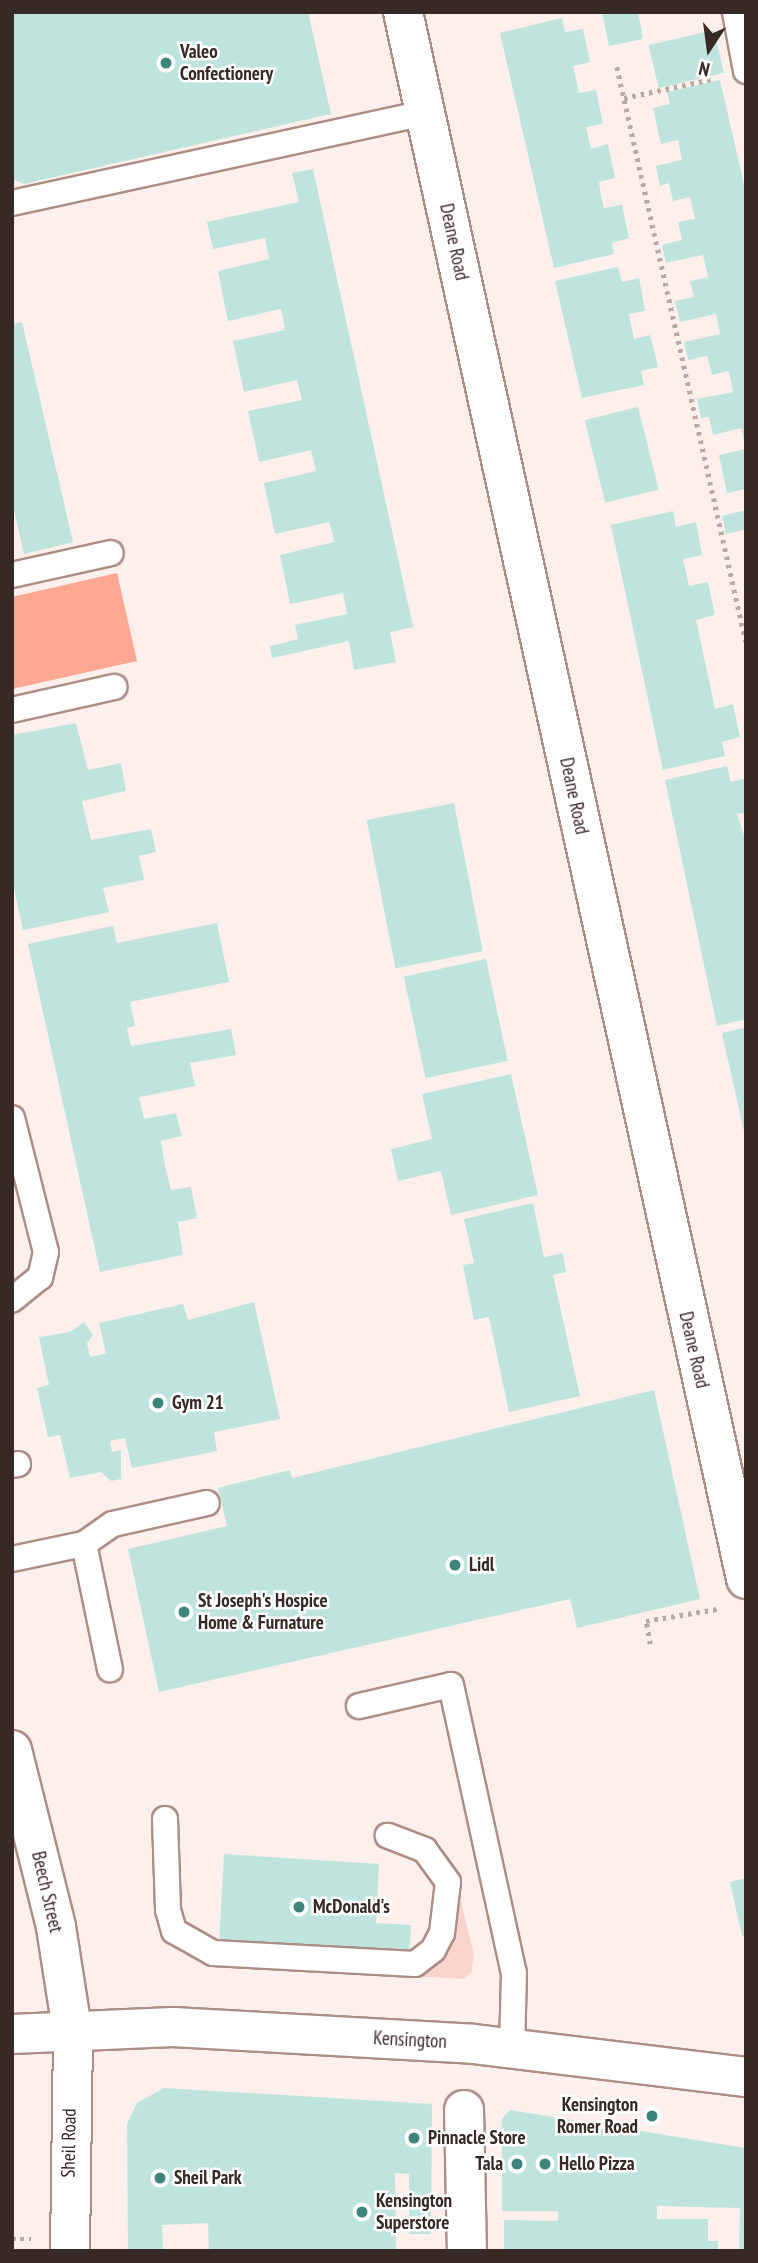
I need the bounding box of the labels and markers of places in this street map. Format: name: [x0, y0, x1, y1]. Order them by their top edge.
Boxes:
place label: Valeo Confectionery: [180, 41, 273, 85]
marker: Valeo Confectionery: [158, 55, 174, 71]
place label: Gym 21: [172, 1392, 224, 1414]
marker: Gym 21: [150, 1395, 166, 1411]
place label: Lidl: [469, 1554, 494, 1576]
marker: Lidl: [447, 1557, 463, 1573]
place label: St Joseph's Hospice Home & Furnature: [198, 1590, 328, 1634]
marker: St Joseph's Hospice Home & Furnature: [176, 1604, 192, 1620]
place label: McDonald's: [313, 1896, 390, 1918]
marker: McDonald's: [291, 1899, 307, 1915]
place label: Kensington Romer Road: [557, 2094, 638, 2138]
marker: Kensington Romer Road: [644, 2108, 660, 2124]
place label: Pinnacle Store: [428, 2127, 526, 2149]
marker: Pinnacle Store: [406, 2130, 422, 2146]
place label: Tala: [475, 2153, 503, 2175]
place label: Hello Pizza: [559, 2153, 635, 2175]
marker: Tala: [509, 2156, 525, 2172]
marker: Hello Pizza: [537, 2156, 553, 2172]
place label: Sheil Park: [174, 2167, 242, 2189]
marker: Sheil Park: [152, 2170, 168, 2186]
place label: Kensington Superstore: [376, 2190, 452, 2234]
marker: Kensington Superstore: [354, 2204, 370, 2220]

